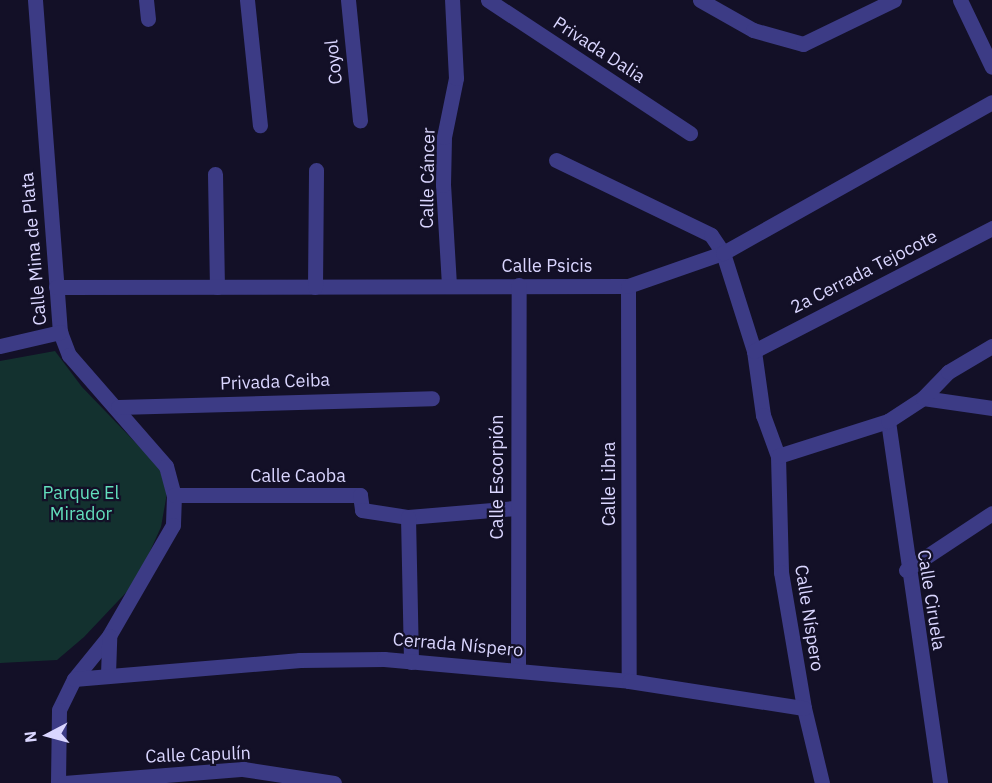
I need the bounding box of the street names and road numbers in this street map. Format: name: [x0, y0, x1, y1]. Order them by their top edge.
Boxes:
street label: Privada Dalia: [549, 12, 649, 88]
street label: Coyol: [321, 38, 347, 86]
street label: Calle Cáncer: [416, 127, 440, 229]
street label: Calle Mina de Plata: [17, 171, 51, 327]
street label: 2a Cerrada Tejocote: [787, 226, 941, 318]
street label: Calle Psicis: [502, 255, 592, 277]
street label: Privada Ceiba: [220, 369, 330, 395]
street label: Calle Escorpión: [486, 415, 508, 539]
street label: Calle Libra: [598, 442, 620, 526]
street label: Calle Caoba: [250, 465, 346, 487]
street label: Calle Ciruela: [912, 548, 950, 652]
street label: Calle Níspero: [790, 563, 828, 673]
street label: Cerrada Níspero: [392, 629, 524, 661]
street label: Calle Capulín: [145, 742, 251, 768]

